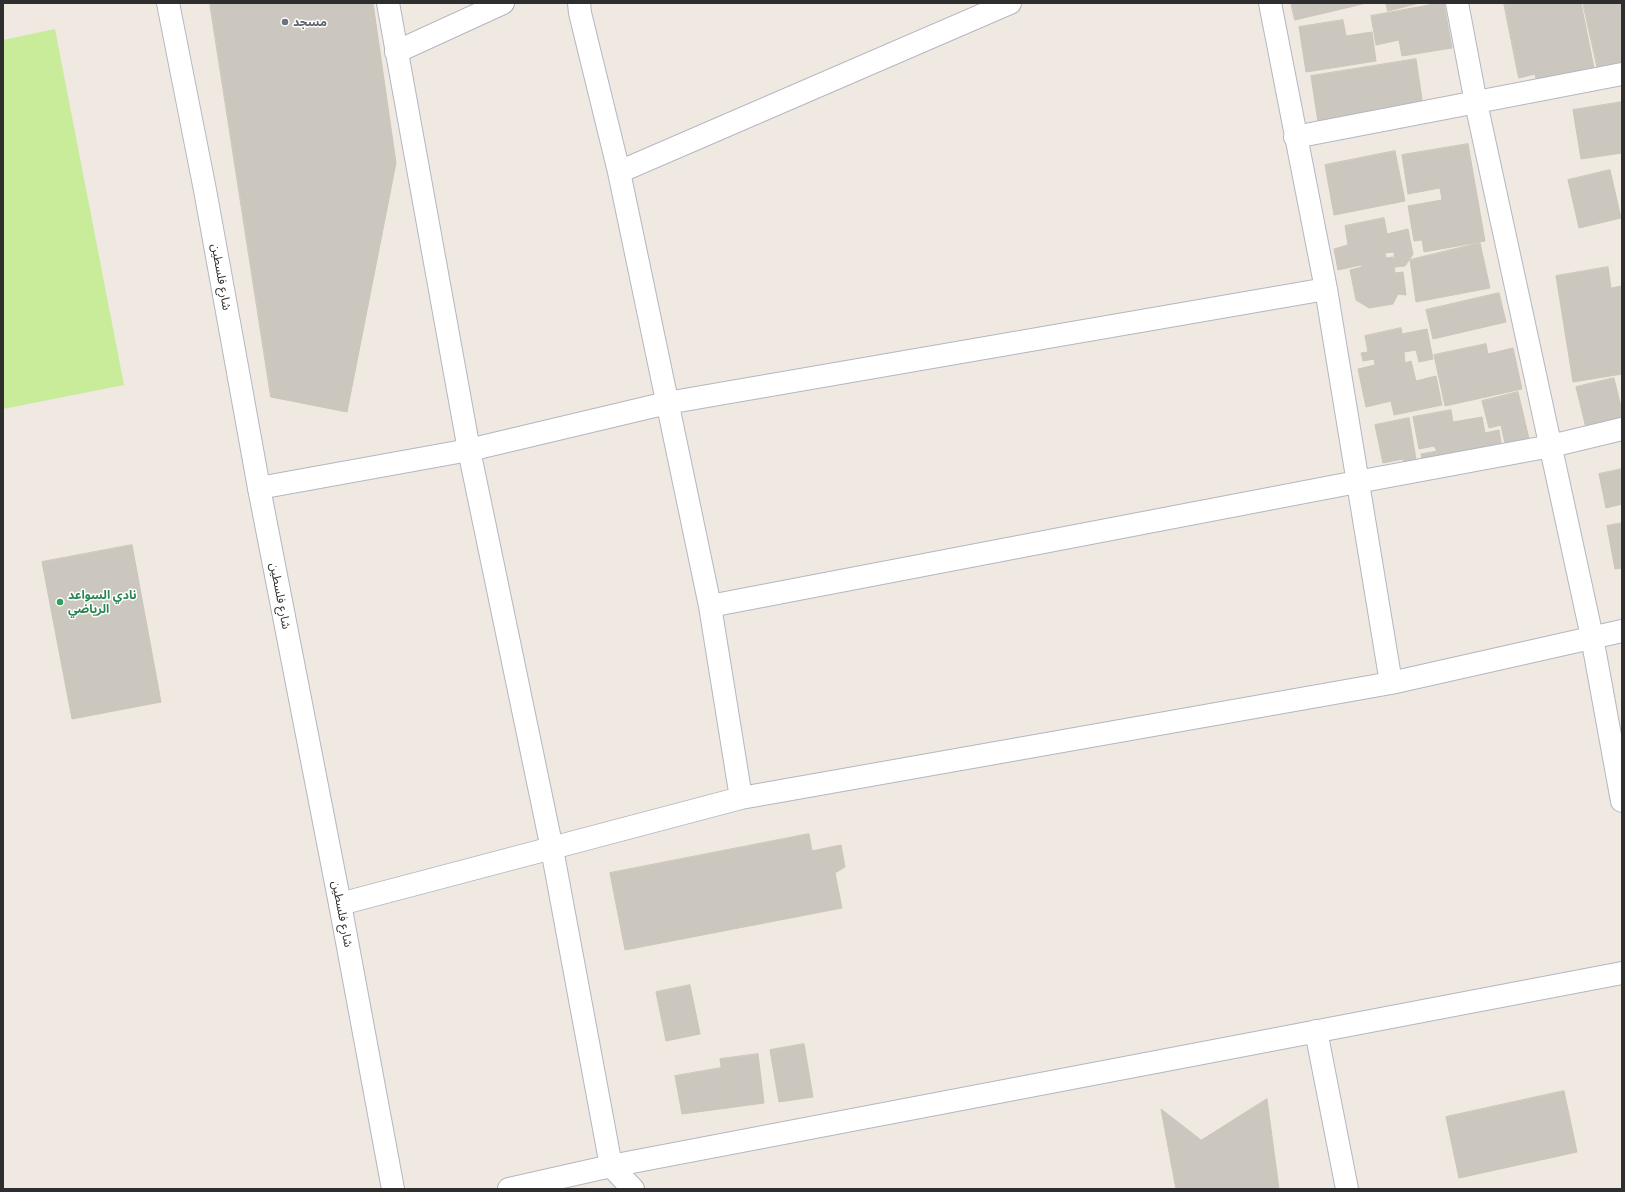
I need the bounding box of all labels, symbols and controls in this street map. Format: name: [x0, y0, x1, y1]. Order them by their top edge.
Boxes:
place label: مسجد: [293, 15, 327, 29]
marker: مسجد: [280, 17, 290, 27]
street label: شارع فلسطين: [208, 243, 234, 311]
street label: شارع فلسطين: [267, 562, 293, 630]
place label: نادي السواعد الرياضي: [68, 588, 137, 616]
marker: نادي السواعد الرياضي: [55, 597, 65, 607]
street label: شارع فلسطين: [329, 880, 355, 948]

